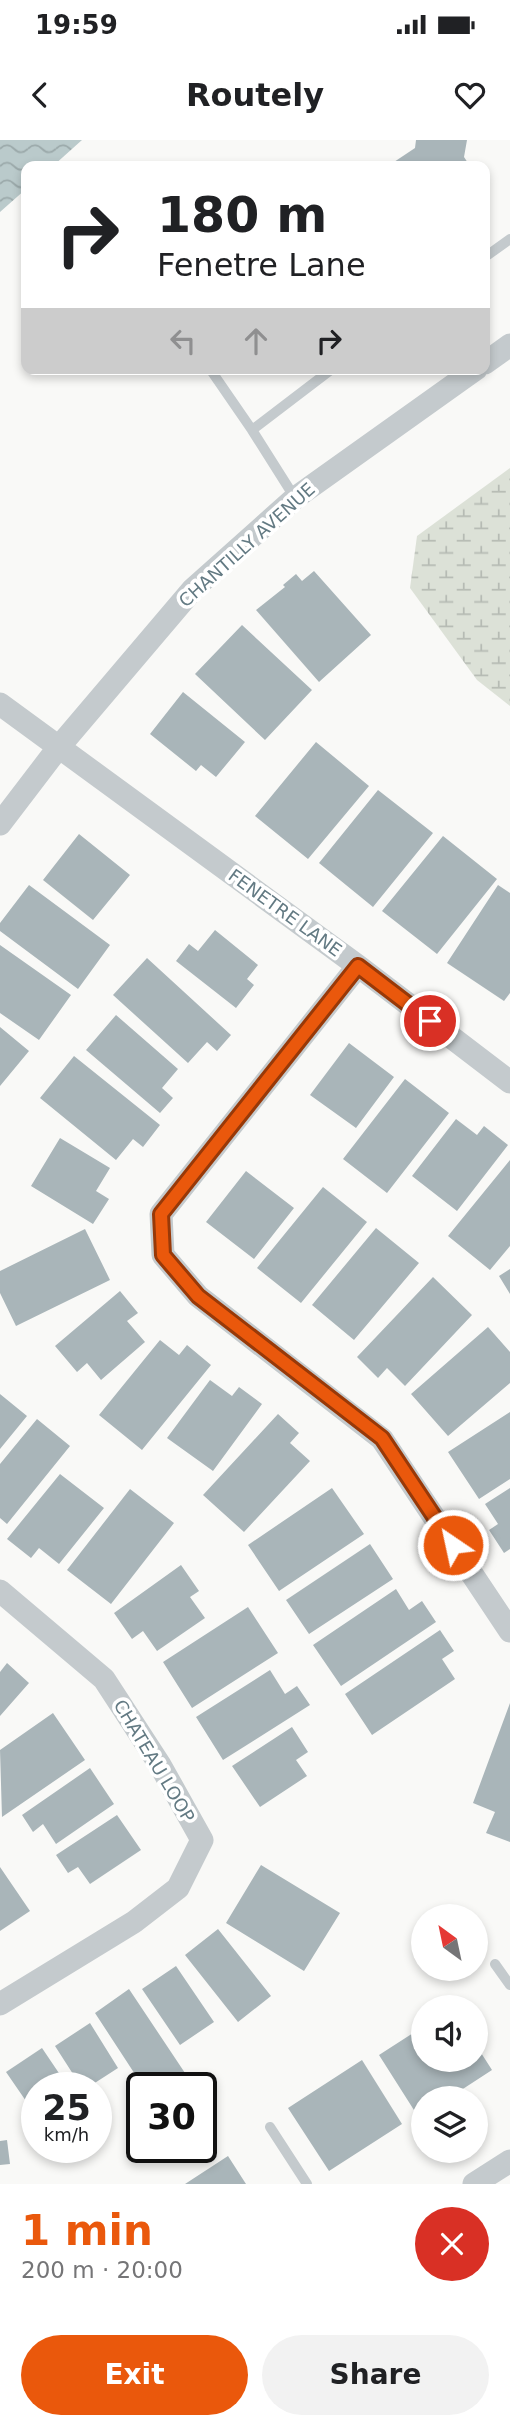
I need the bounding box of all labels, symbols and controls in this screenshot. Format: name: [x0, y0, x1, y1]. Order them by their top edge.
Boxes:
text: 19:59: [35, 10, 118, 40]
icon: back: [21, 76, 59, 114]
text: Routely: [186, 76, 324, 114]
icon: heart: [451, 76, 489, 114]
text: 180 m: [157, 187, 327, 244]
icon: right: [42, 189, 133, 280]
text: Fenetre Lane: [157, 246, 366, 284]
icon: left: [164, 322, 202, 360]
icon: ahead: [237, 322, 275, 360]
icon: right: [310, 322, 348, 360]
street label: CHANTILLY AVENUE: [174, 478, 319, 611]
street label: FENETRE LANE: [225, 864, 346, 961]
pin: [400, 991, 460, 1051]
icon: arrive: [411, 1002, 449, 1040]
position arrow: [416, 1508, 490, 1582]
street label: CHATEAU LOOP: [110, 1696, 199, 1826]
north arrow: [411, 1904, 488, 1981]
map controls: [411, 1904, 488, 2163]
button: sound: [411, 1995, 488, 2072]
speed limit sign: 30: [126, 2072, 217, 2163]
button: layers: [411, 2086, 488, 2163]
text: 25: [42, 2088, 91, 2128]
text: km/h: [44, 2124, 89, 2145]
text: 1 min: [21, 2206, 153, 2255]
button: close: [415, 2207, 489, 2281]
text: 200 m · 20:00: [21, 2257, 183, 2283]
button: Exit: [21, 2335, 248, 2415]
button: Share: [262, 2335, 489, 2415]

